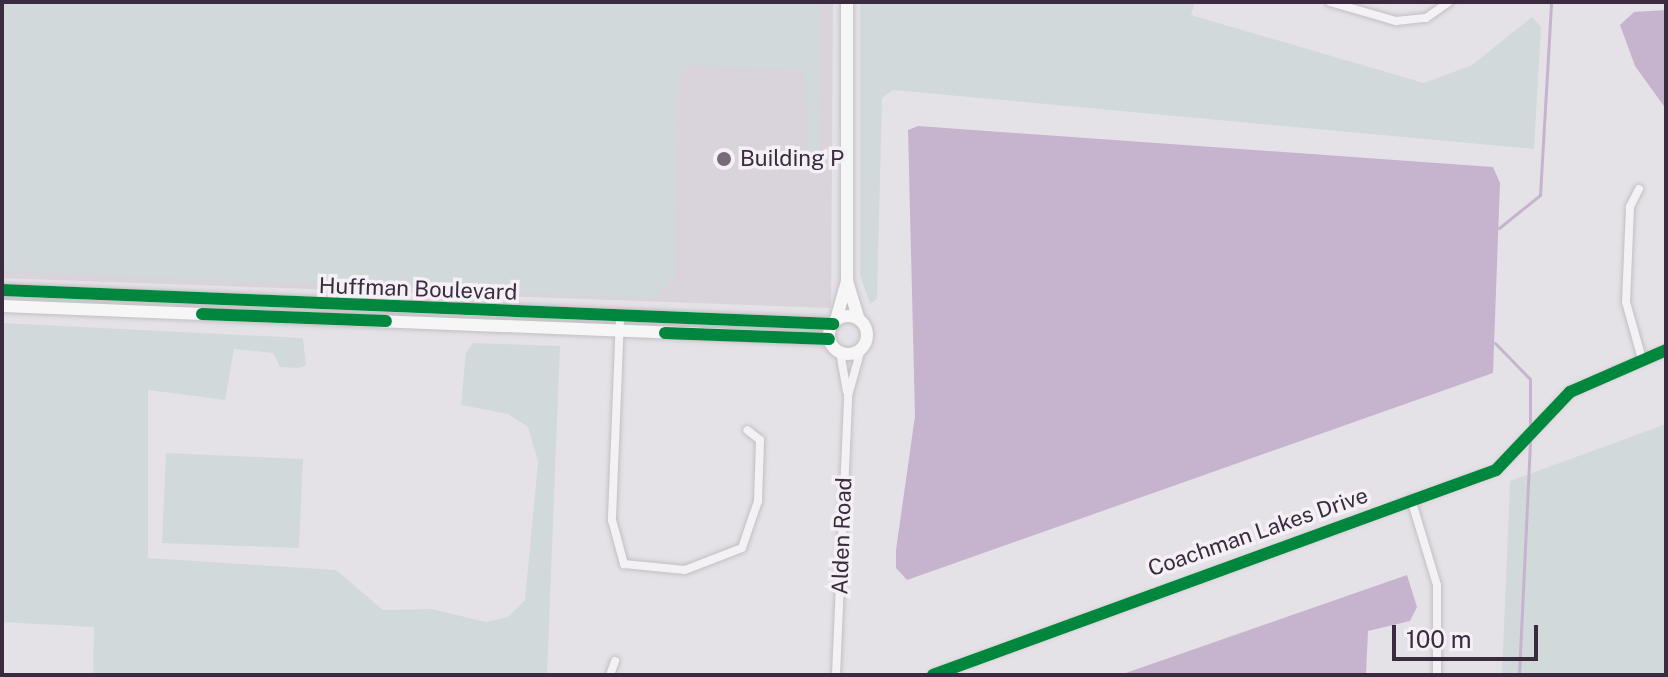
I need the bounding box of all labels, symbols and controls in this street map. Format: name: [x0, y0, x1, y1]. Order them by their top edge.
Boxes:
place label: Building P: [740, 146, 844, 172]
marker: Building P: [715, 150, 733, 168]
street label: Huffman Boulevard: [318, 272, 518, 306]
street label: Alden Road: [827, 477, 857, 595]
street label: Coachman Lakes Drive: [1144, 482, 1372, 582]
scale bar: [1396, 609, 1542, 659]
text: 100 m: [1406, 625, 1472, 653]

